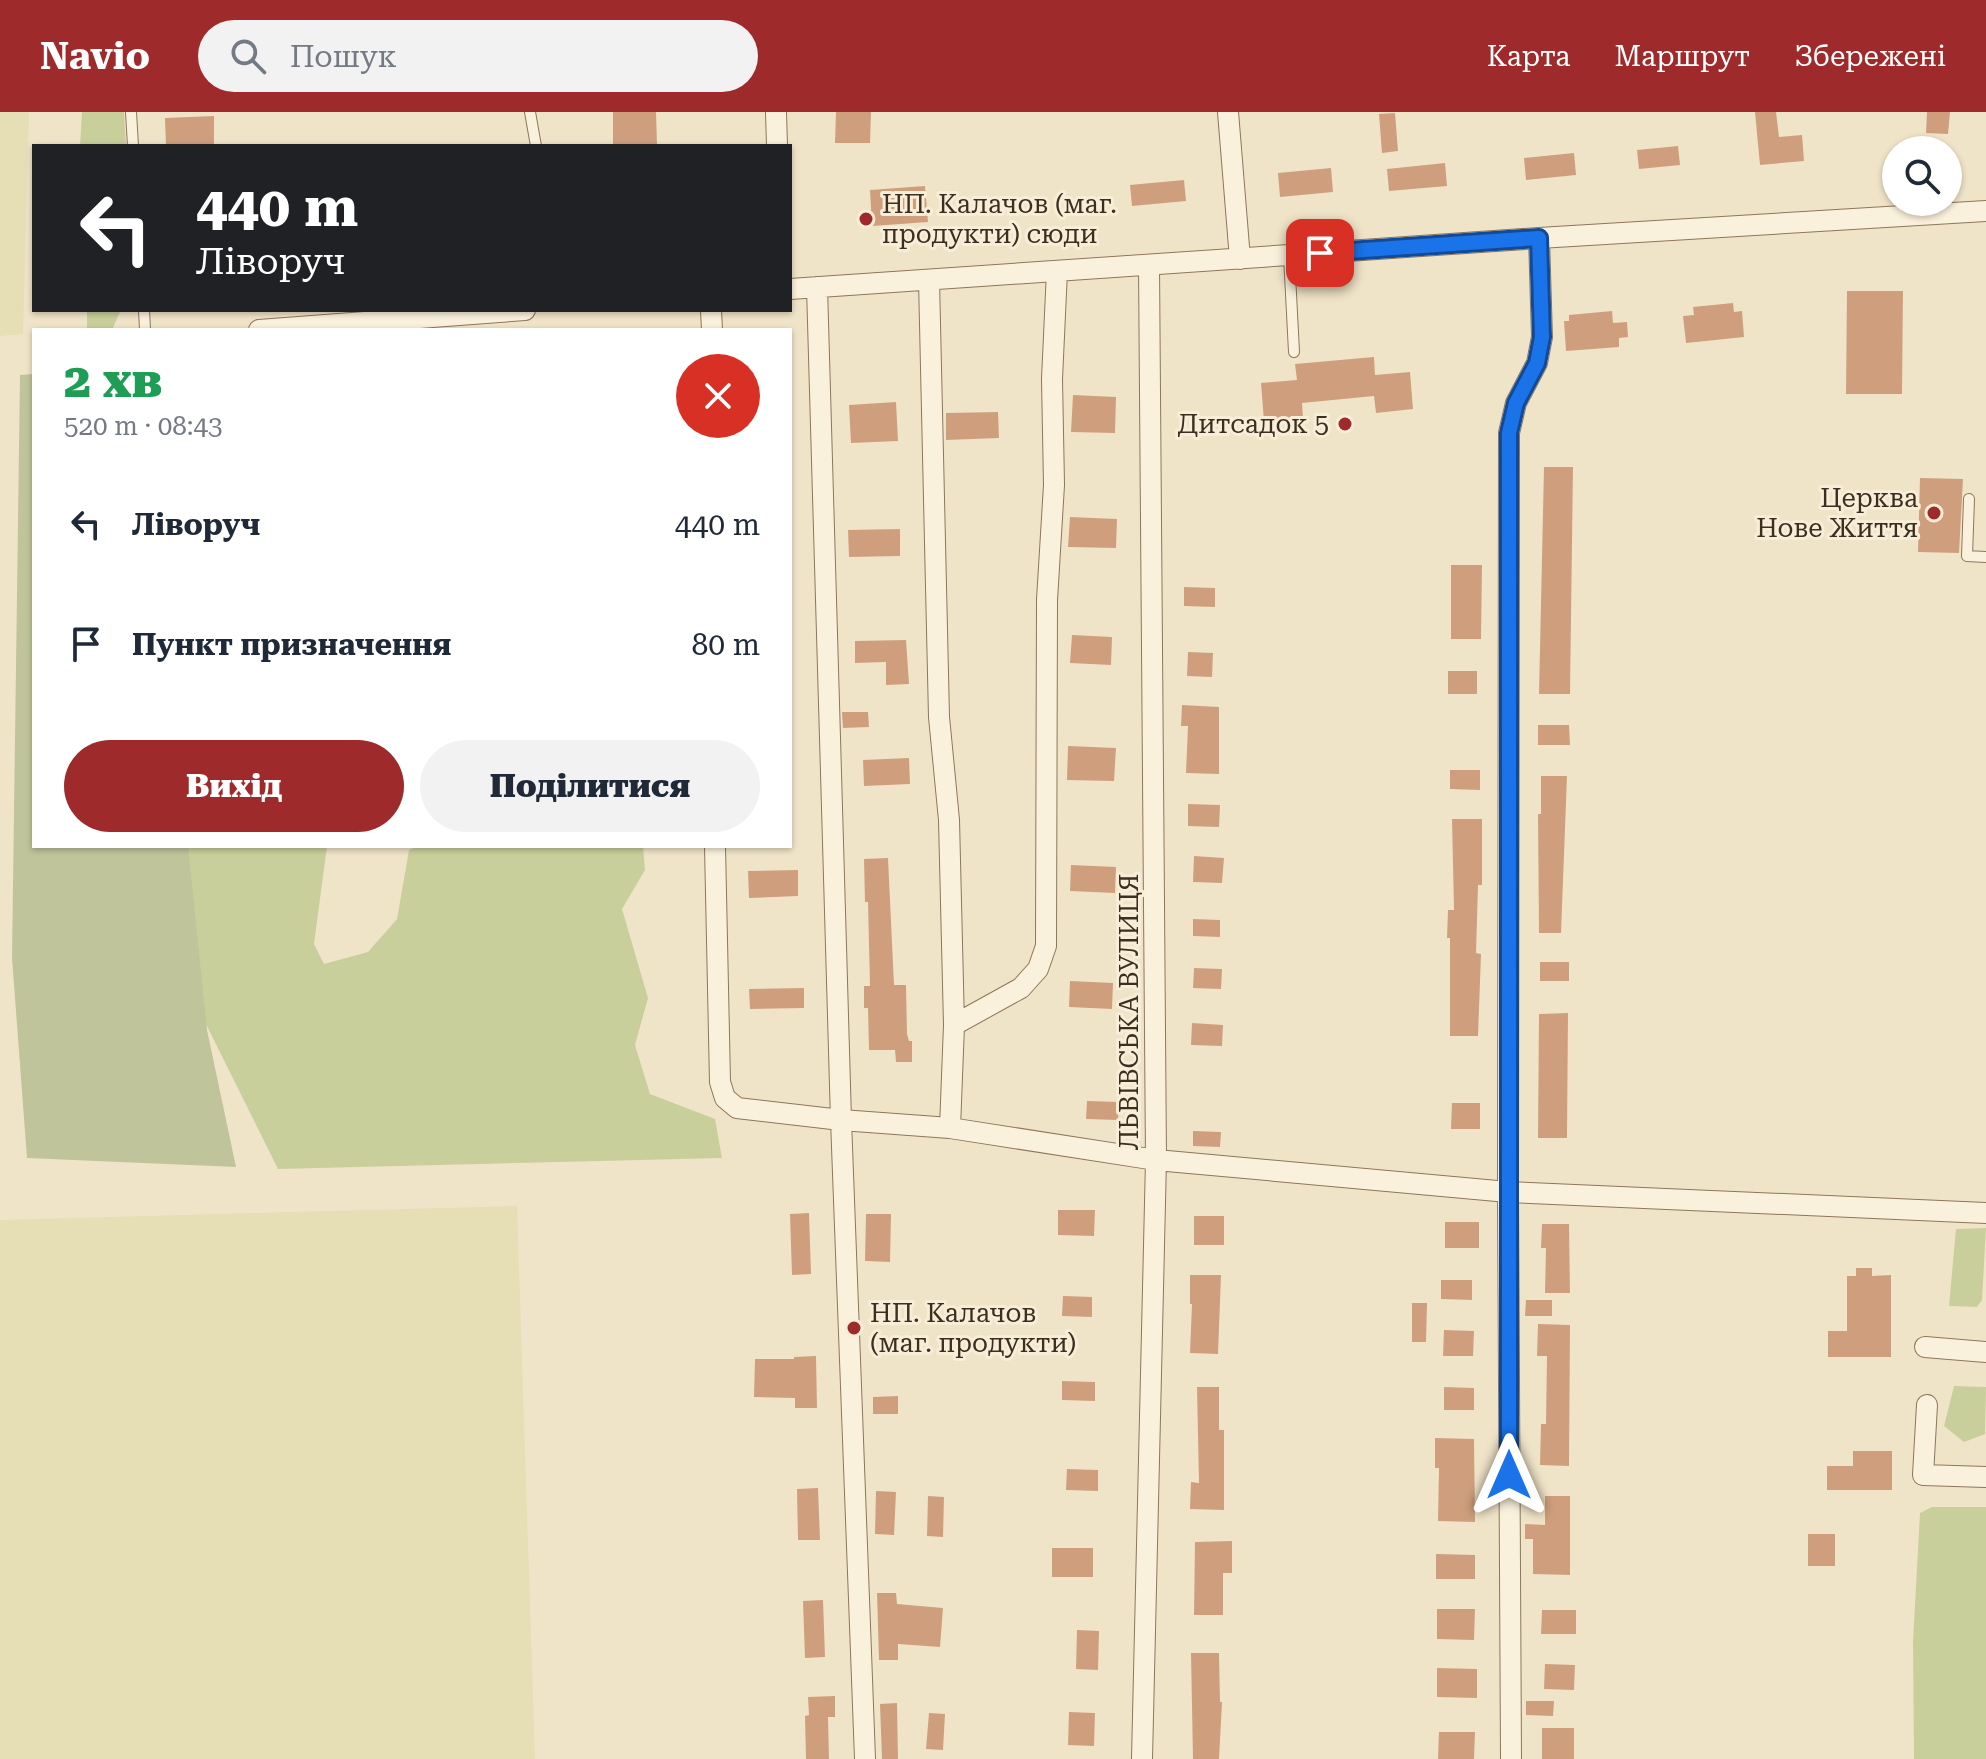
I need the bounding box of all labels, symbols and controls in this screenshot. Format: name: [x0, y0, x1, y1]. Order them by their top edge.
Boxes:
search box: [198, 20, 758, 92]
text: Navio: [40, 34, 150, 78]
icon: search: [226, 34, 270, 78]
text: Пошук: [290, 39, 397, 74]
text: Карта: [1487, 40, 1571, 73]
text: Маршрут: [1615, 40, 1750, 73]
text: Збережені: [1794, 40, 1946, 73]
map controls: [1882, 136, 1962, 216]
button: search: [1882, 136, 1962, 216]
text: 440 m: [196, 174, 358, 240]
icon: left: [64, 176, 168, 280]
place label: НП. Калачов (маг. продукти) сюди: [882, 189, 1117, 249]
marker: НП. Калачов (маг. продукти) сюди: [857, 210, 875, 228]
pin: [1286, 219, 1354, 287]
icon: arrive: [1298, 231, 1342, 275]
text: Ліворуч: [196, 241, 345, 283]
text: 2 хв: [64, 353, 162, 409]
button: close: [676, 354, 760, 438]
place label: Дитсадок 5: [1178, 409, 1329, 439]
text: 520 m · 08:43: [64, 411, 223, 441]
marker: Дитсадок 5: [1336, 415, 1354, 433]
place label: Церква Нове Життя: [1756, 483, 1918, 543]
icon: left: [64, 502, 108, 546]
marker: Церква Нове Життя: [1925, 504, 1943, 522]
text: Ліворуч: [132, 507, 260, 542]
text: 440 m: [675, 507, 760, 542]
icon: arrive: [64, 622, 108, 666]
text: Пункт призначення: [132, 627, 451, 662]
text: 80 m: [691, 627, 760, 662]
button: Вихід: [64, 740, 404, 832]
button: Поділитися: [420, 740, 760, 832]
street label: ЛЬВІВСЬКА ВУЛИЦЯ: [1114, 874, 1144, 1150]
place label: НП. Калачов (маг. продукти): [870, 1298, 1076, 1358]
marker: НП. Калачов (маг. продукти): [845, 1319, 863, 1337]
position arrow: [1467, 1433, 1551, 1517]

